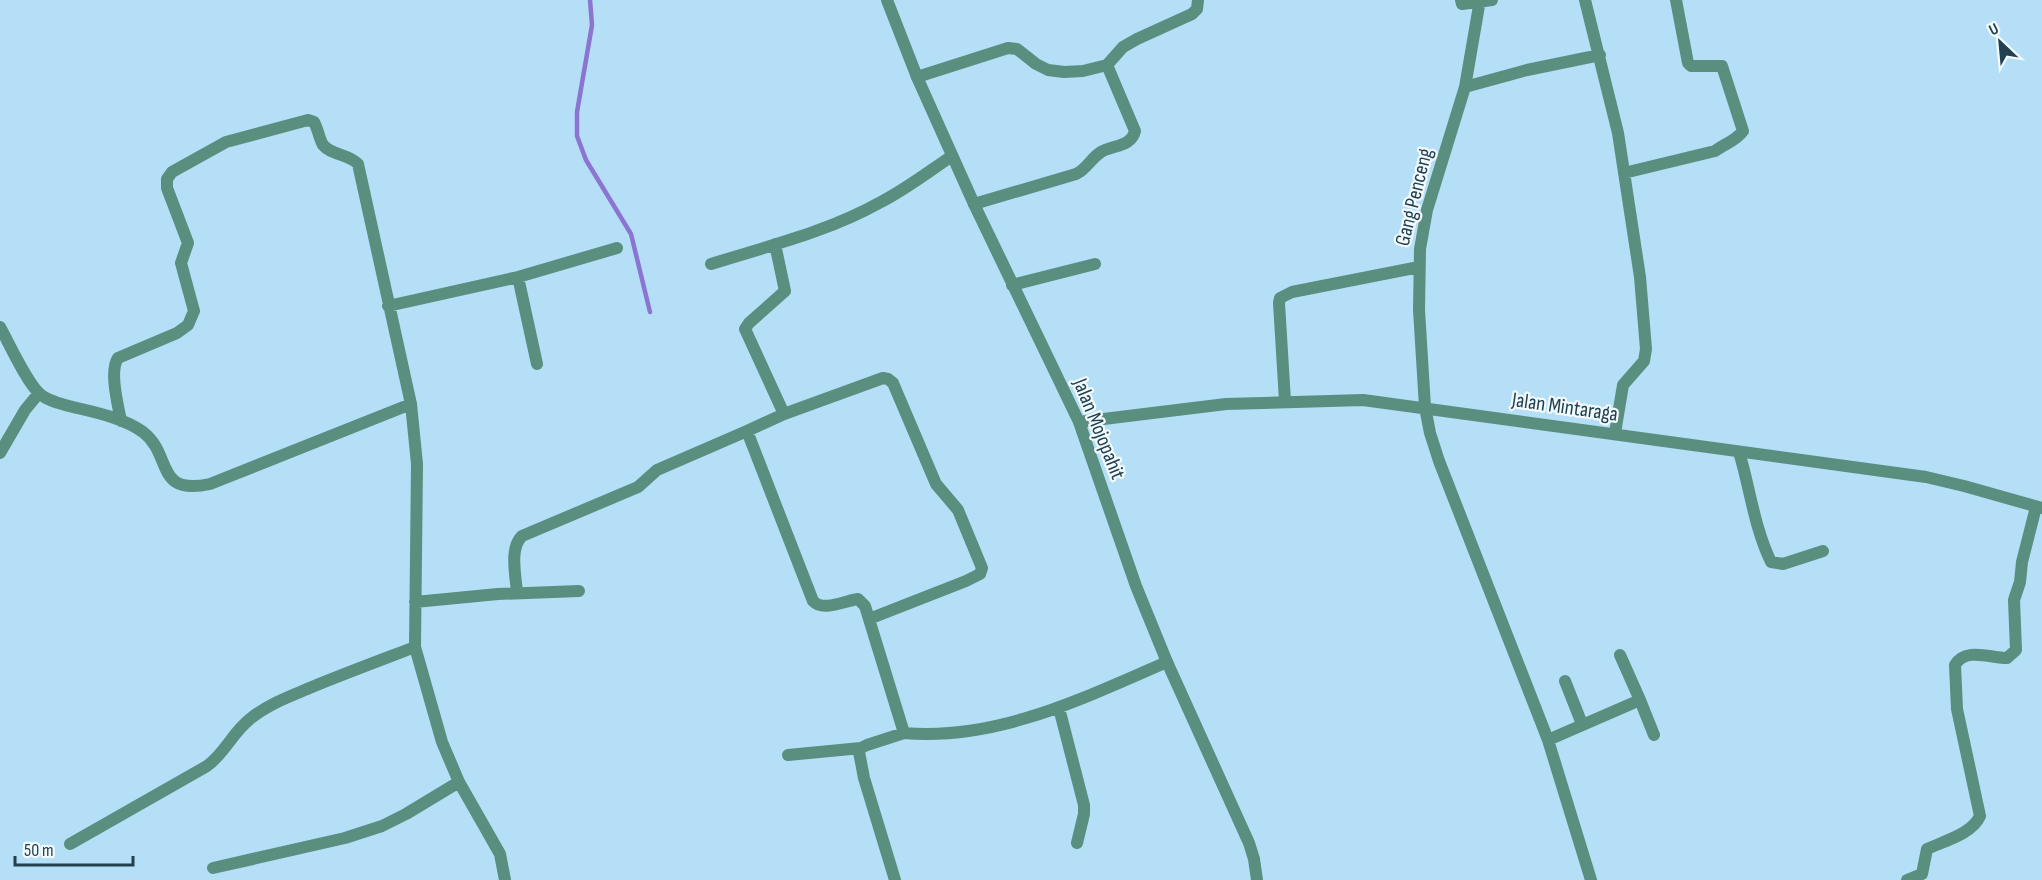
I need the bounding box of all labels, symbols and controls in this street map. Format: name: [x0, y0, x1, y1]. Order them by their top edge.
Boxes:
north arrow: [1970, 12, 2030, 72]
text: U: [1986, 19, 2002, 40]
street label: Gang Penceng: [1390, 146, 1438, 248]
street label: Jalan Mojopahit: [1067, 374, 1131, 483]
street label: Jalan Mintaraga: [1509, 387, 1620, 427]
scale bar: [15, 829, 134, 867]
text: 50 m: [24, 840, 54, 861]

